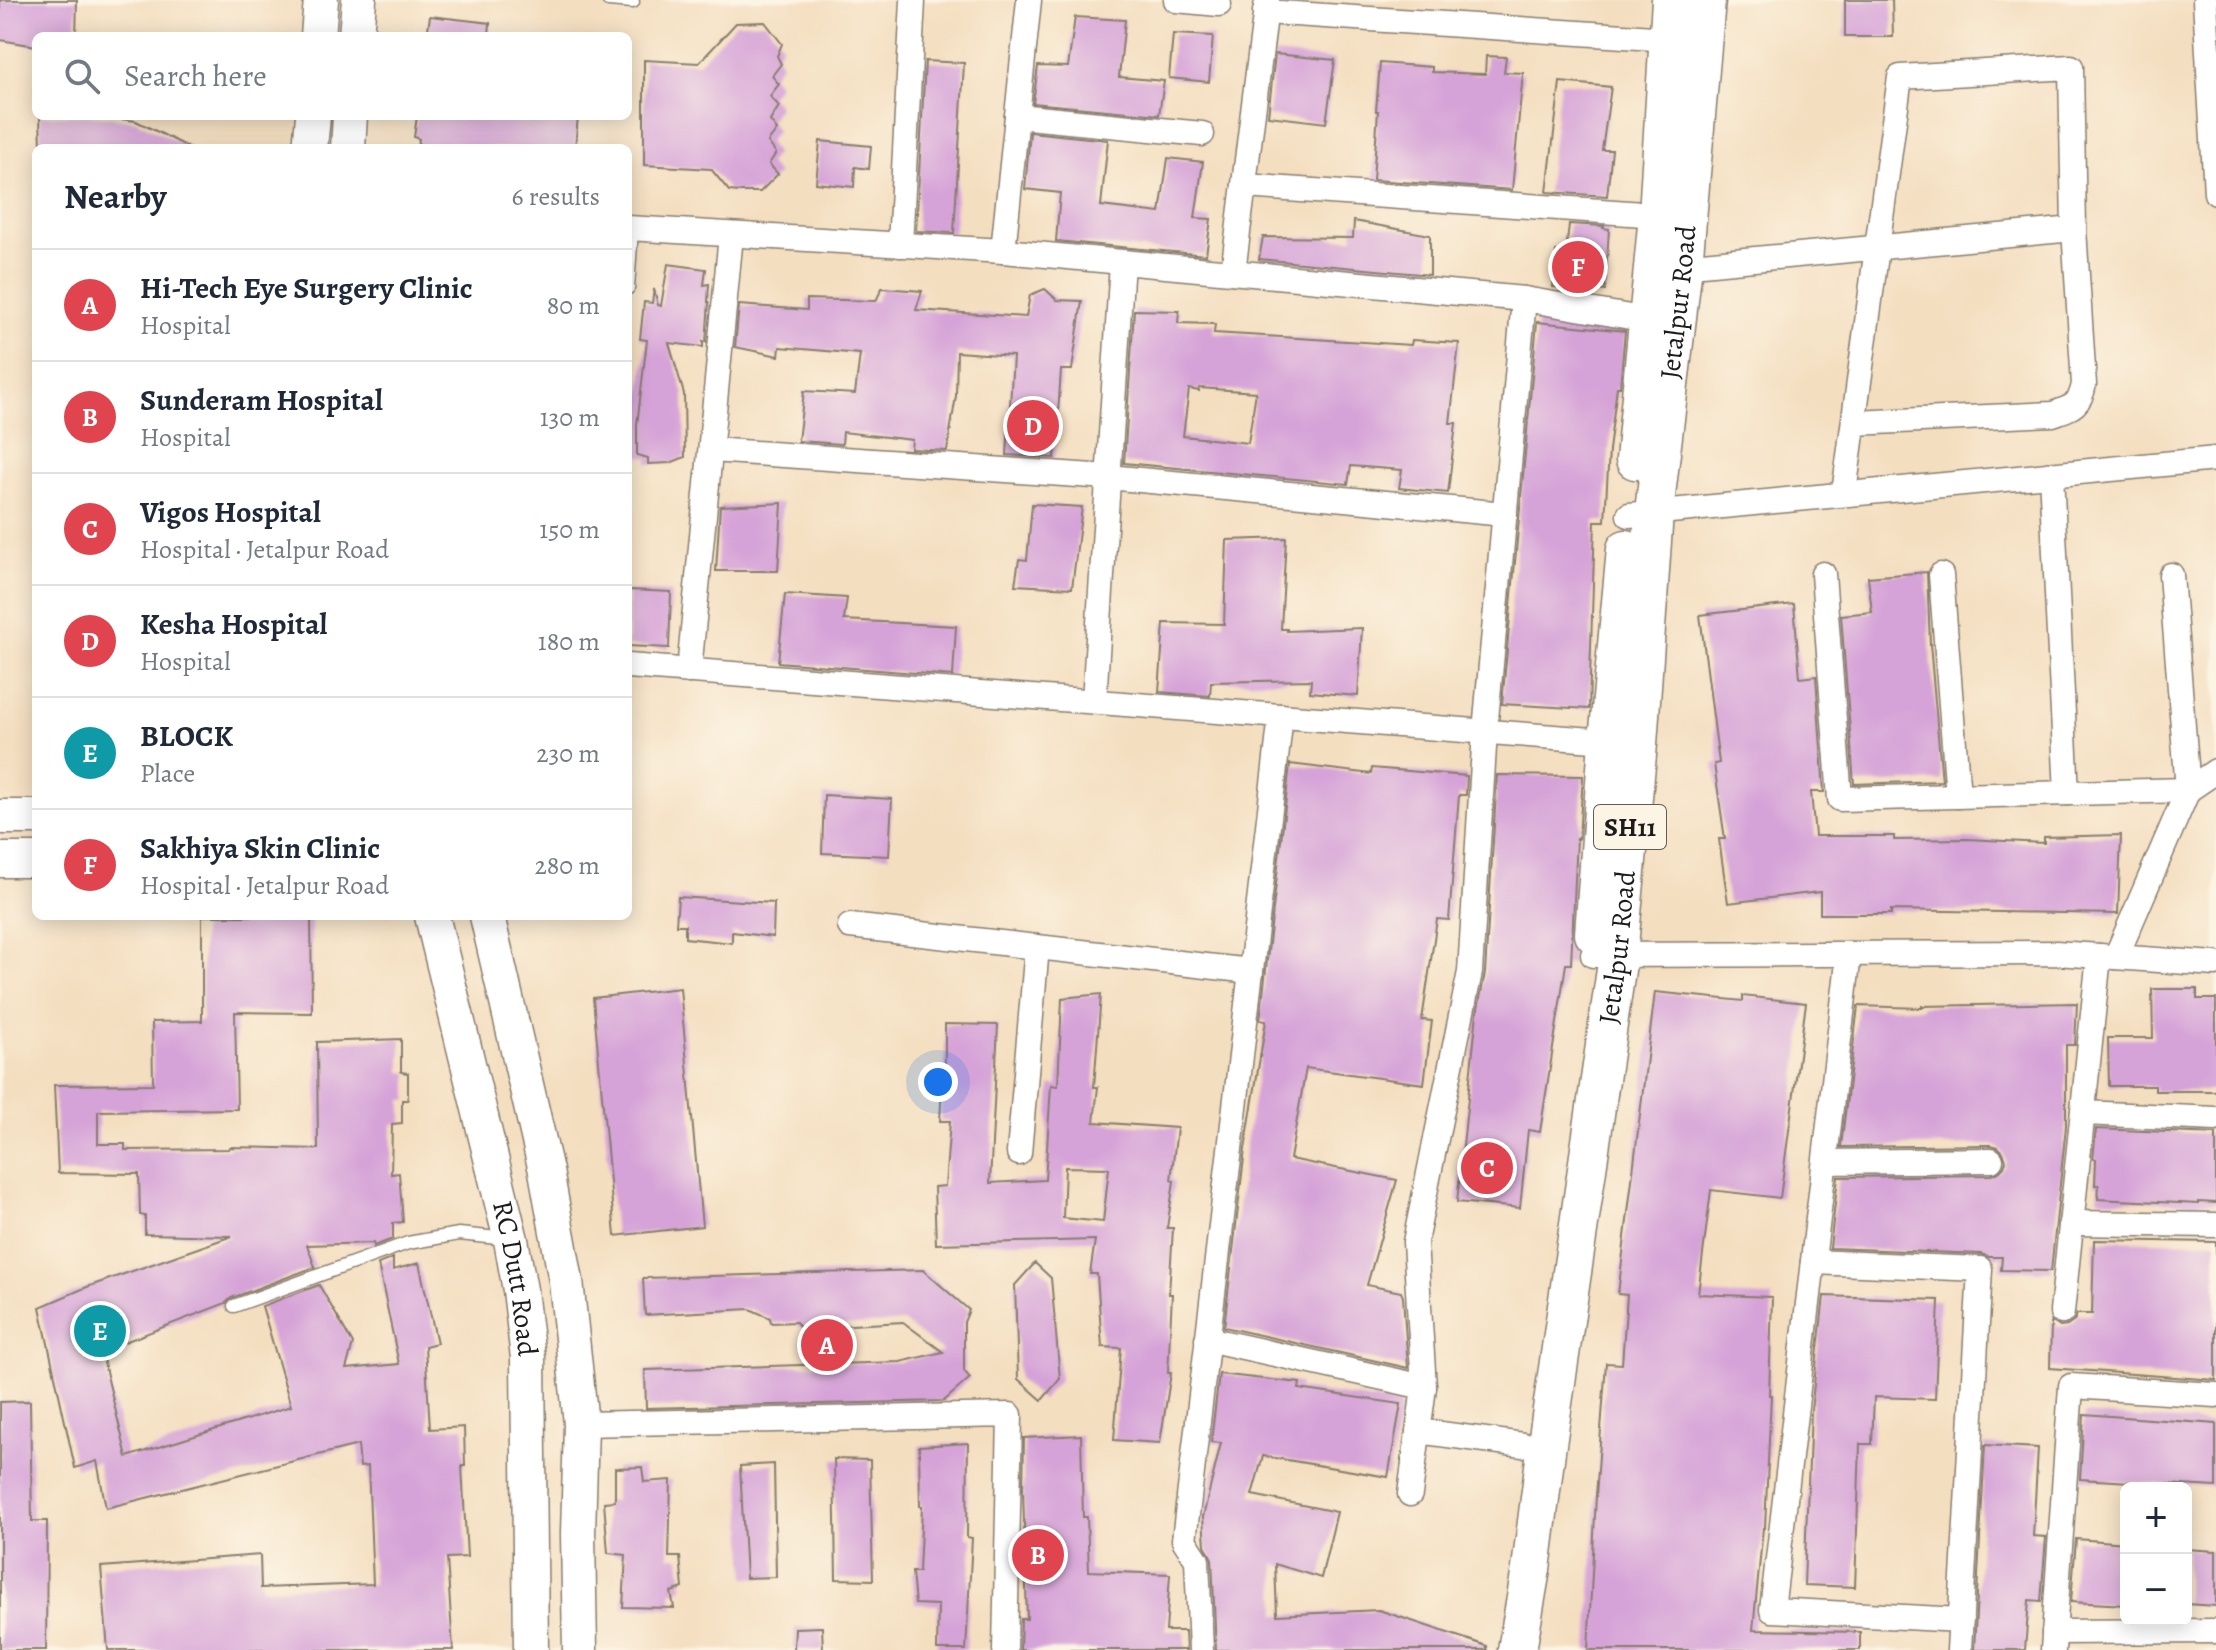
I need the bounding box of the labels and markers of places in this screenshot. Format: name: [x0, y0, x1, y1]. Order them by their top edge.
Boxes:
pin: F: [1552, 237, 1604, 297]
pin: D: [1007, 396, 1059, 456]
pin: C: [1461, 1138, 1513, 1198]
pin: E: [74, 1301, 126, 1361]
pin: A: [801, 1315, 853, 1375]
pin: B: [1012, 1525, 1064, 1585]

